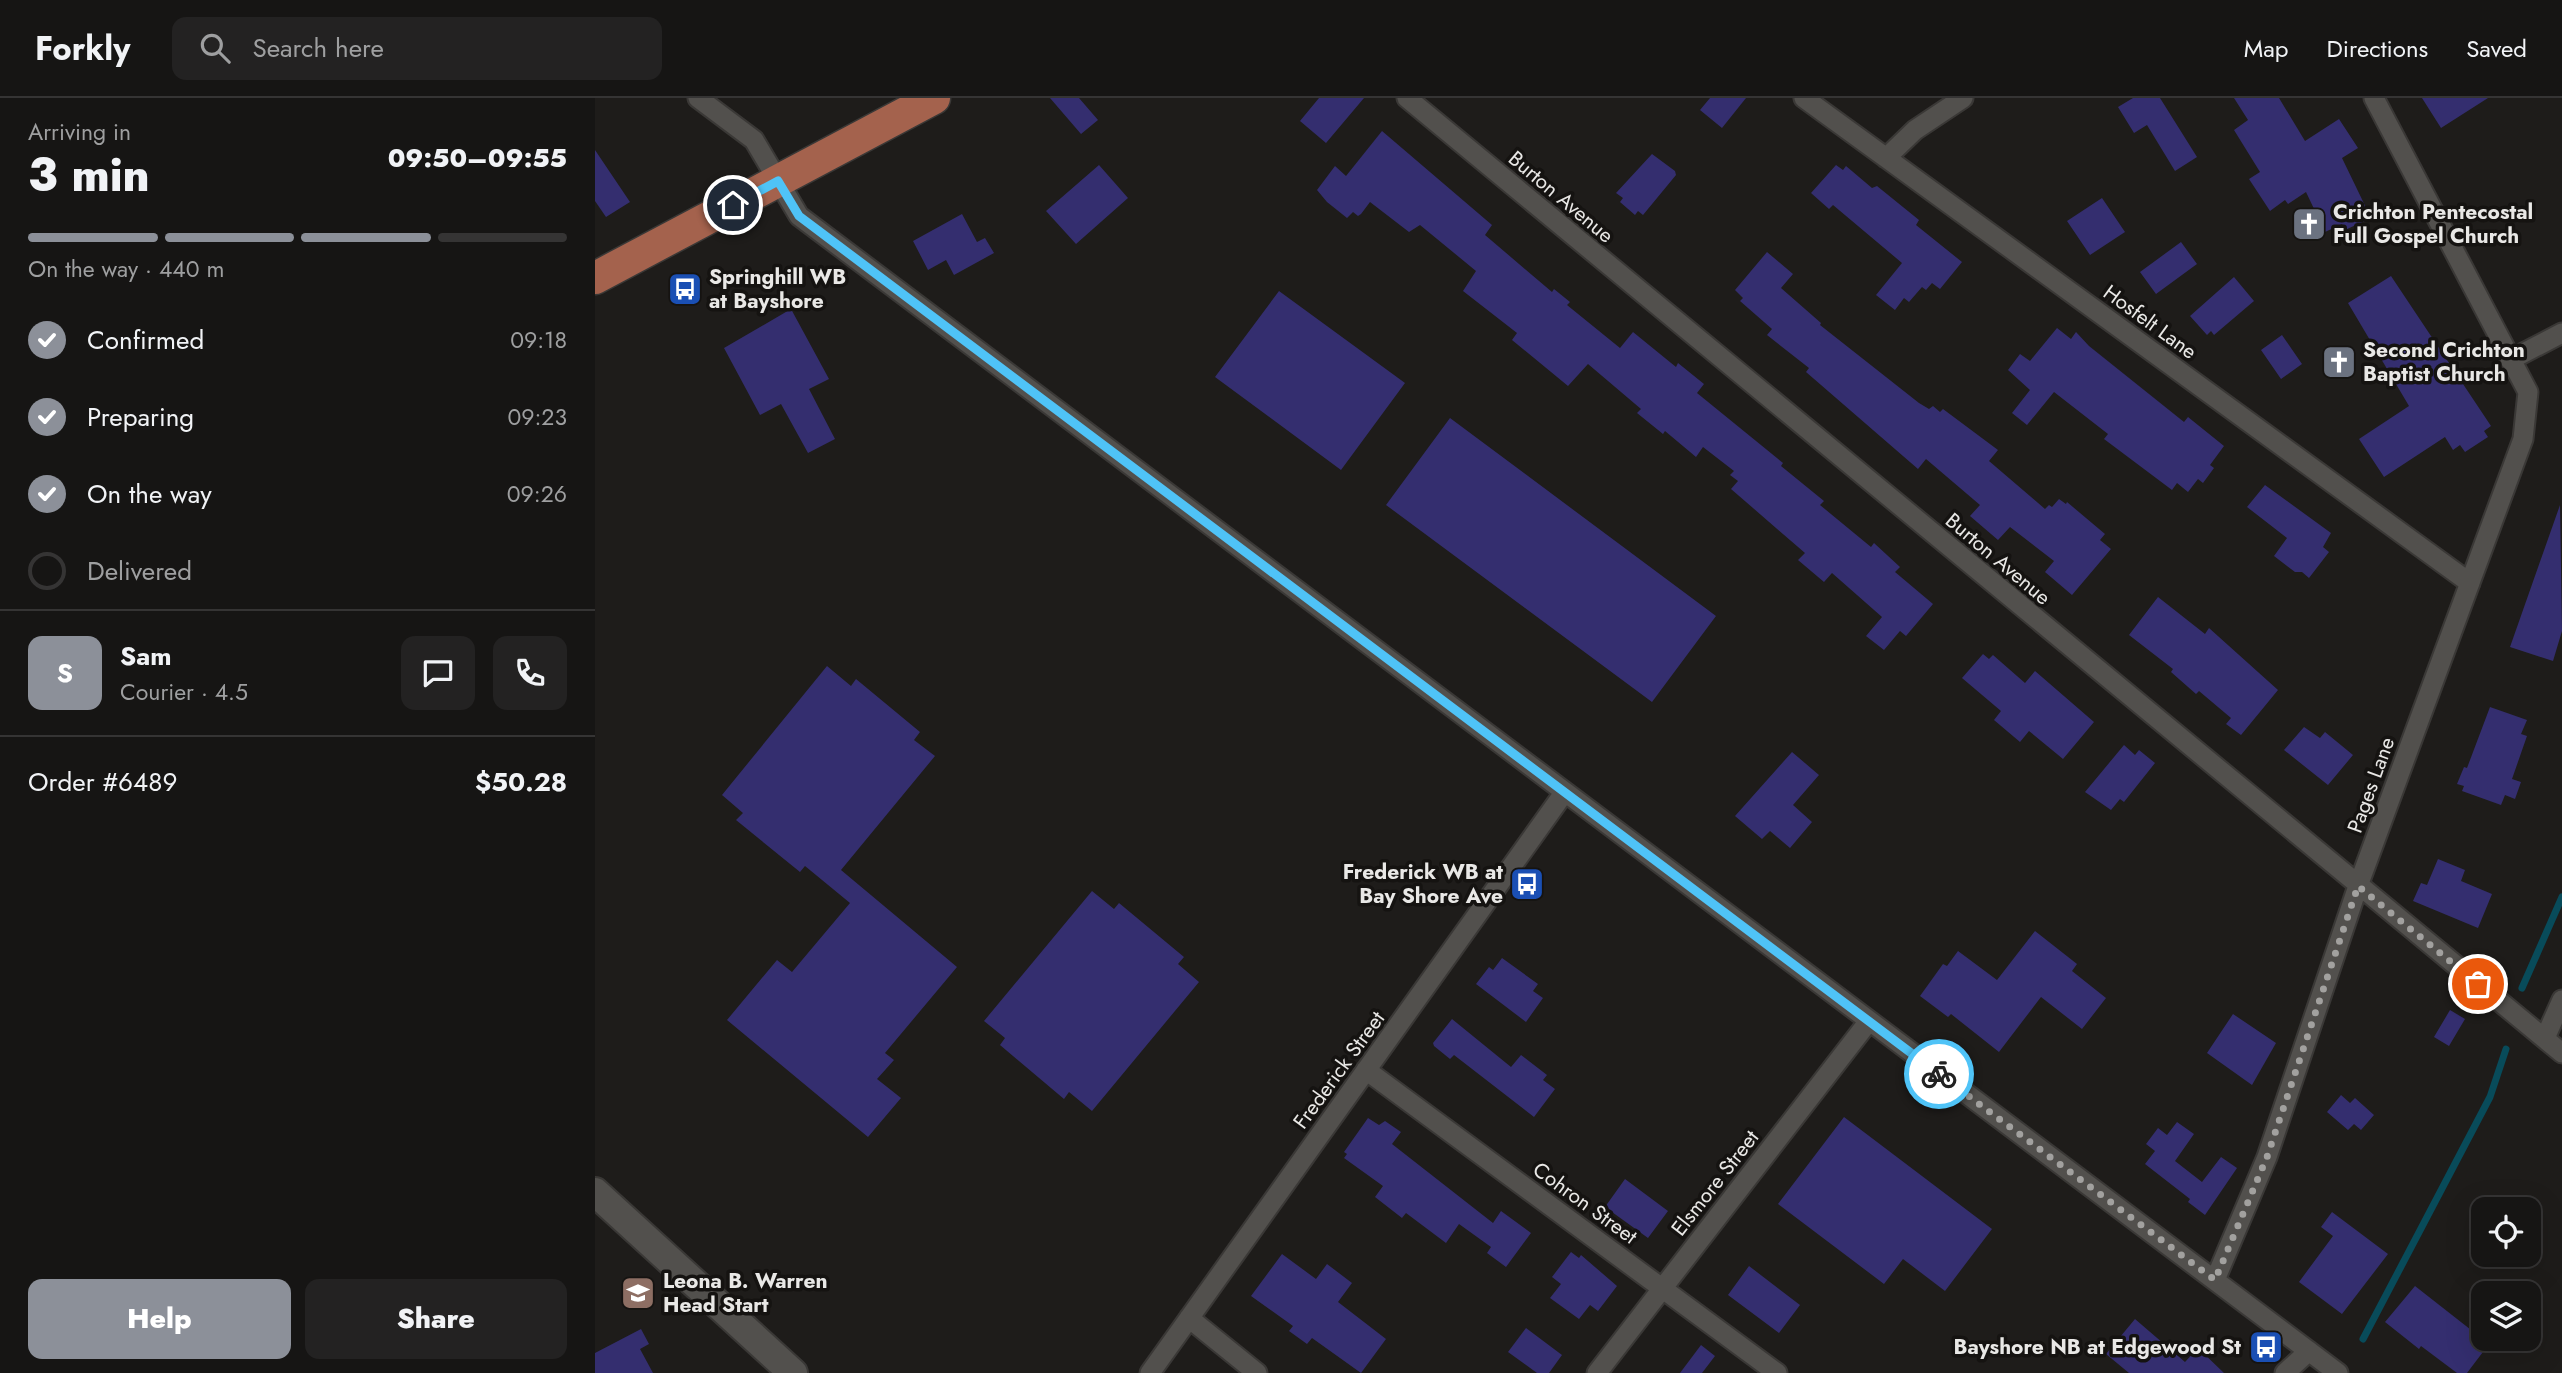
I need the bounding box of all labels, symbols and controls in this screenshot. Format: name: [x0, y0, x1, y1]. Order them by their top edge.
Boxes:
search box: [172, 17, 662, 80]
text: Forkly: [35, 25, 130, 72]
icon: search: [196, 29, 234, 67]
text: Search here: [252, 29, 384, 67]
text: Map: [2244, 31, 2289, 66]
text: Directions: [2327, 31, 2428, 66]
text: Saved: [2466, 31, 2527, 66]
text: Arriving in: [28, 115, 131, 149]
text: 09:50–09:55: [388, 139, 567, 177]
text: 3 min: [28, 142, 150, 208]
street label: Burton Avenue: [1502, 144, 1620, 250]
pin: [703, 175, 763, 235]
icon: home: [714, 186, 752, 224]
place label: Crichton Pentecostal Full Gospel Church: [2333, 197, 2533, 251]
church icon: Crichton Pentecostal Full Gospel Church: [2290, 205, 2328, 243]
text: On the way · 440 m: [28, 252, 224, 286]
place label: Springhill WB at Bayshore: [709, 262, 846, 316]
bus stop icon: Springhill WB at Bayshore: [666, 270, 704, 308]
street label: Hosfelt Lane: [2097, 278, 2203, 366]
icon: check: [28, 321, 66, 359]
text: Confirmed: [87, 321, 204, 359]
text: 09:18: [510, 323, 567, 357]
place label: Second Crichton Baptist Church: [2363, 335, 2525, 389]
church icon: Second Crichton Baptist Church: [2320, 343, 2358, 381]
icon: check: [28, 398, 66, 436]
text: Preparing: [87, 398, 194, 436]
text: 09:23: [507, 400, 567, 434]
icon: check: [28, 475, 66, 513]
text: On the way: [87, 475, 212, 513]
text: 09:26: [507, 477, 567, 511]
street label: Burton Avenue: [1939, 506, 2057, 612]
text: Delivered: [87, 552, 192, 590]
button: chat: [401, 636, 475, 710]
button: phone: [493, 636, 567, 710]
text: Sam: [120, 637, 172, 675]
text: S: [57, 654, 73, 692]
text: Courier · 4.5: [120, 675, 248, 709]
street label: Pages Lane: [2340, 733, 2402, 837]
text: Order #6489: [28, 763, 177, 801]
text: $50.28: [475, 763, 567, 801]
place label: Frederick WB at Bay Shore Ave: [1343, 857, 1503, 911]
bus stop icon: Frederick WB at Bay Shore Ave: [1508, 865, 1546, 903]
pin: [2448, 954, 2508, 1014]
icon: bag: [2459, 965, 2497, 1003]
street label: Frederick Street: [1286, 1005, 1392, 1135]
courier: [1904, 1039, 1974, 1109]
icon: bike: [1920, 1055, 1958, 1093]
street label: Elsmore Street: [1664, 1124, 1766, 1242]
street label: Cohron Street: [1527, 1155, 1643, 1251]
map controls: [2471, 1197, 2541, 1351]
button: locate: [2471, 1197, 2541, 1267]
place label: Leona B. Warren Head Start: [663, 1266, 828, 1320]
school or university icon: Leona B. Warren Head Start: [619, 1274, 657, 1312]
button: Help: [28, 1279, 291, 1359]
button: Share: [305, 1279, 567, 1359]
button: layers: [2471, 1281, 2541, 1351]
bus stop icon: Bayshore NB at Edgewood St: [2247, 1328, 2285, 1366]
place label: Bayshore NB at Edgewood St: [1953, 1332, 2241, 1362]

